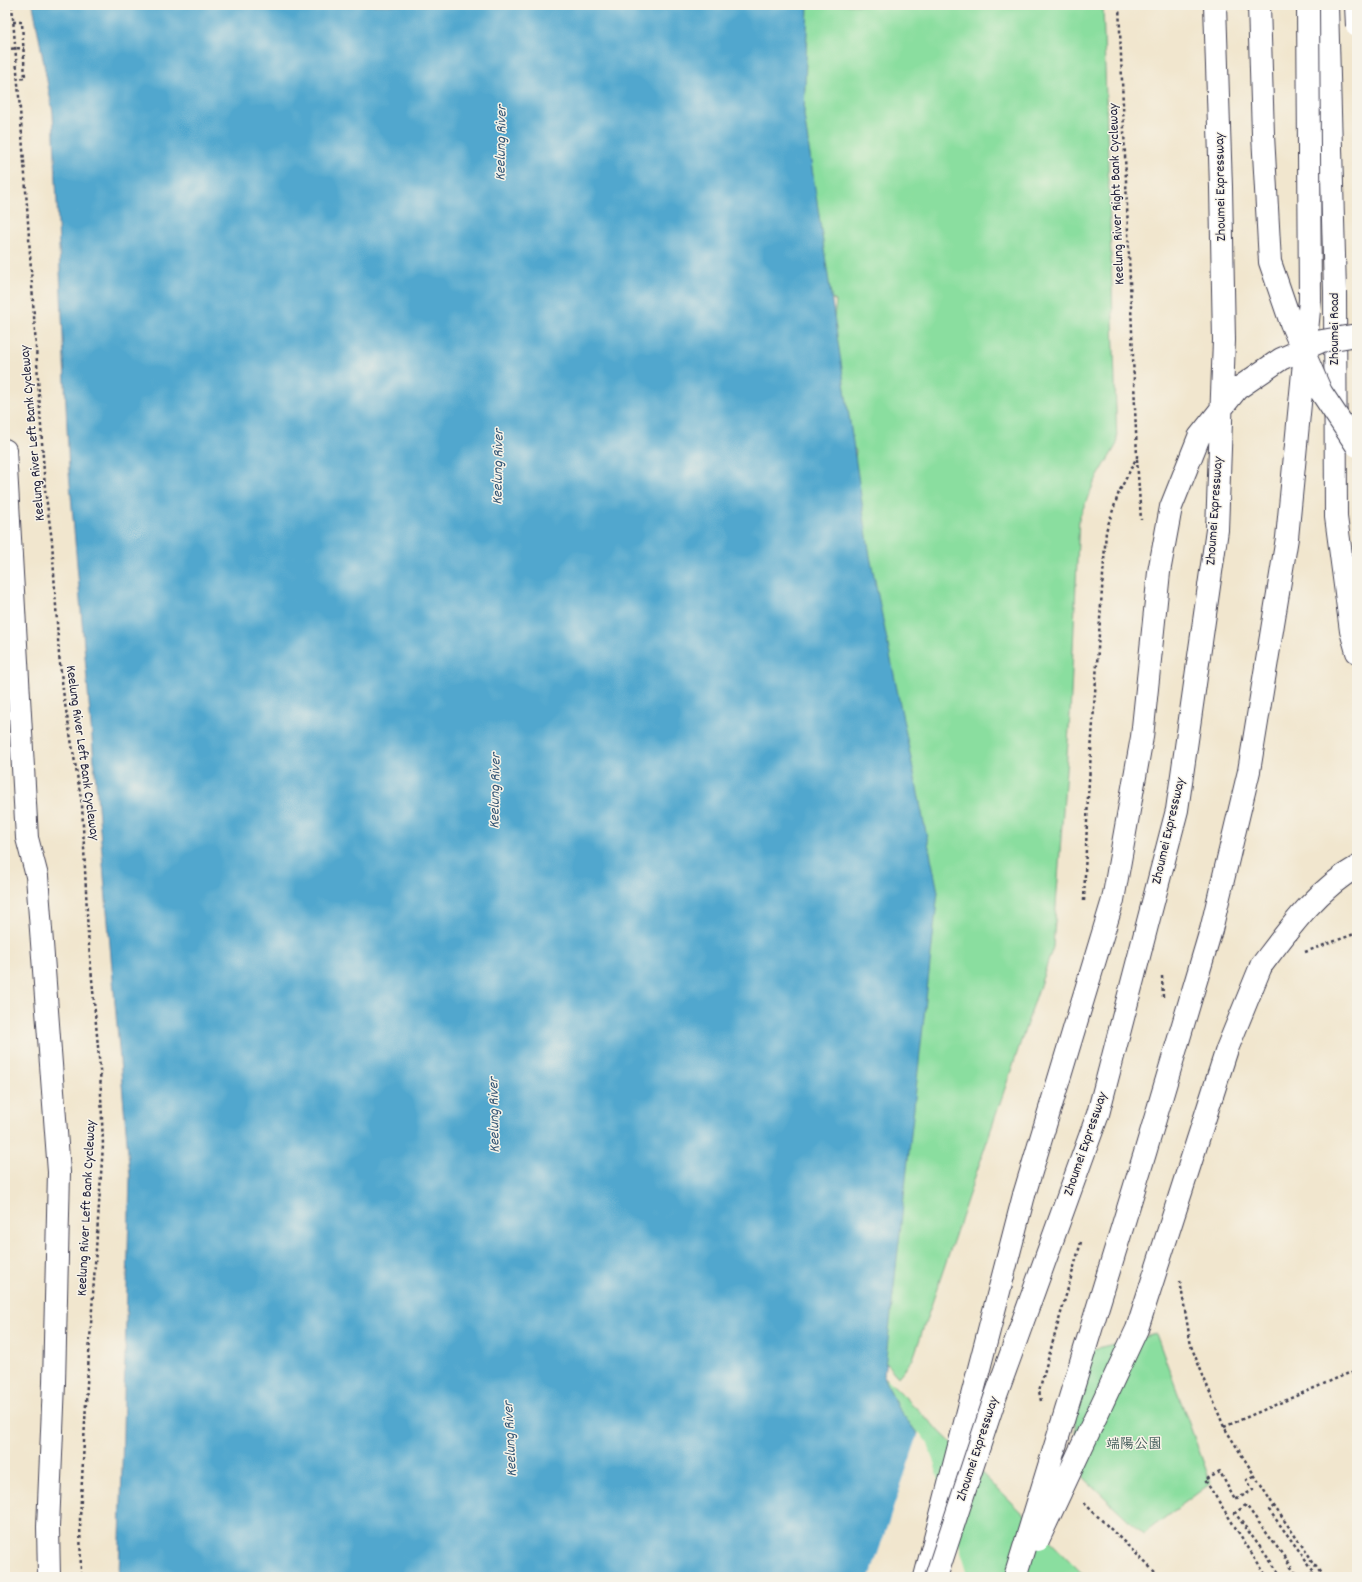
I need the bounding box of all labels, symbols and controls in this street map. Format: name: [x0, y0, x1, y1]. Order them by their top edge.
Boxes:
street label: Keelung River Right Bank Cycleway: [1104, 103, 1130, 285]
water label: Keelung River: [490, 104, 514, 181]
street label: Zhoumei Expressway: [1210, 132, 1232, 242]
street label: Zhoumei Road: [1325, 293, 1345, 365]
street label: Keelung River Left Bank Cycleway: [15, 344, 51, 522]
water label: Keelung River: [487, 428, 511, 505]
street label: Zhoumei Expressway: [1201, 456, 1229, 566]
street label: Keelung River Left Bank Cycleway: [60, 664, 104, 842]
water label: Keelung River: [484, 752, 508, 829]
street label: Zhoumei Expressway: [1147, 775, 1191, 886]
water label: Keelung River: [483, 1076, 507, 1153]
street label: Zhoumei Expressway: [1059, 1089, 1113, 1199]
street label: Keelung River Left Bank Cycleway: [72, 1119, 102, 1297]
street label: Zhoumei Expressway: [952, 1394, 1004, 1504]
water label: Keelung River: [498, 1399, 524, 1477]
park label: 端陽公園: [1106, 1435, 1162, 1455]

